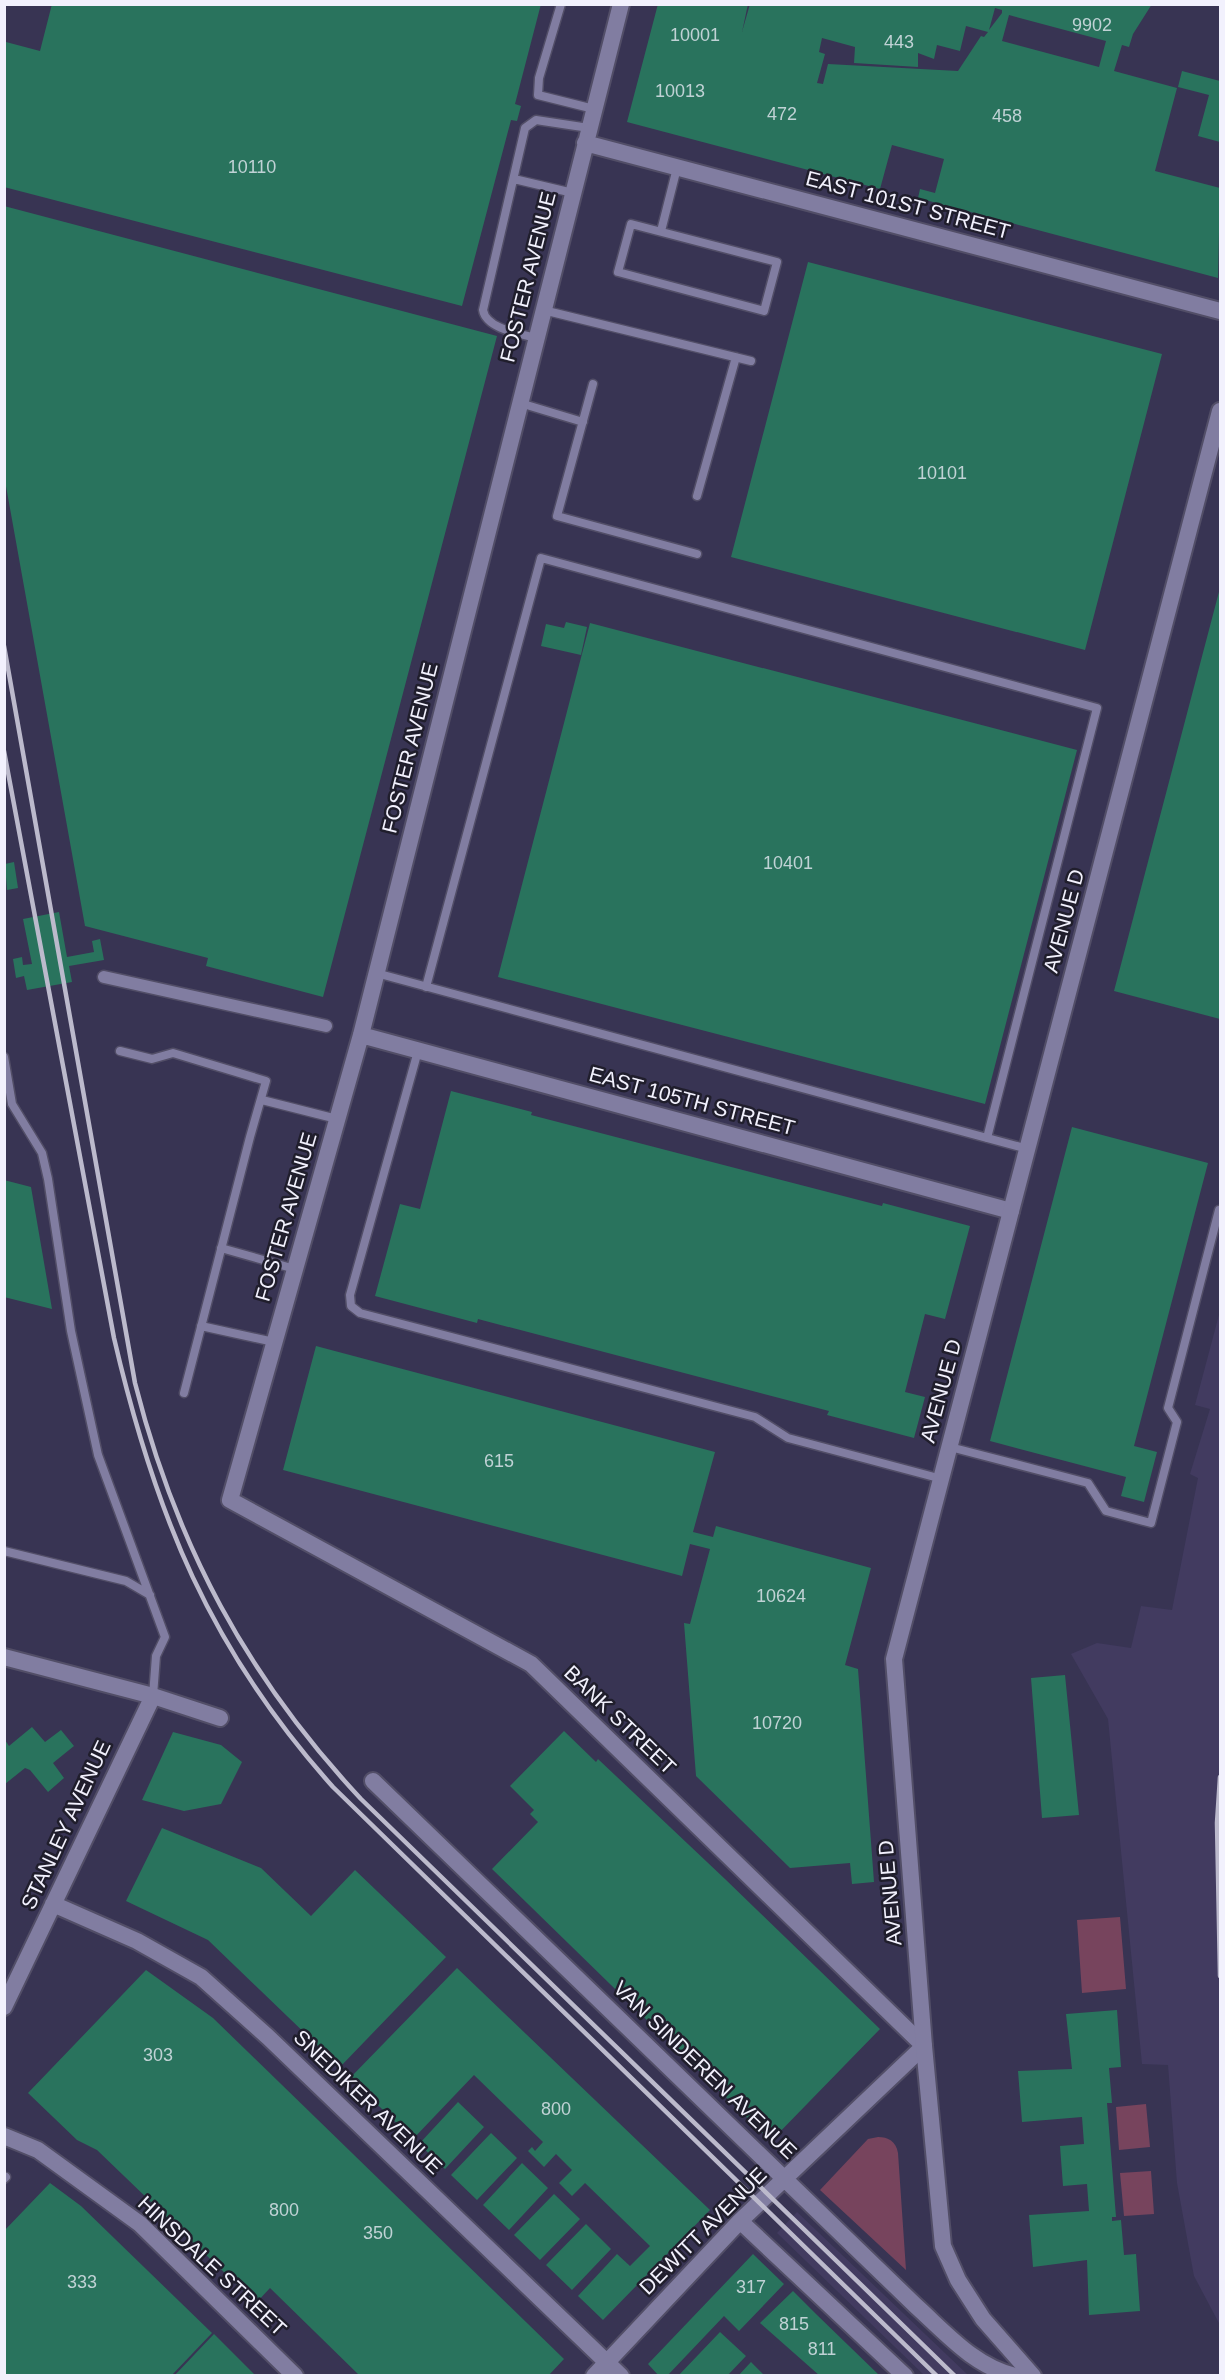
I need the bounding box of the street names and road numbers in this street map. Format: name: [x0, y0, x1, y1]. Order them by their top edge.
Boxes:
street label: EAST 101ST STREET: [803, 166, 1013, 243]
street label: FOSTER AVENUE: [495, 189, 560, 364]
street label: FOSTER AVENUE: [377, 660, 442, 835]
street label: AVENUE D: [1039, 867, 1088, 975]
street label: EAST 105TH STREET: [587, 1062, 798, 1139]
street label: FOSTER AVENUE: [250, 1130, 321, 1304]
street label: AVENUE D: [916, 1337, 965, 1445]
street label: BANK STREET: [560, 1661, 681, 1779]
street label: STANLEY AVENUE: [16, 1737, 115, 1913]
street label: AVENUE D: [873, 1839, 906, 1947]
street label: VAN SINDEREN AVENUE: [609, 1976, 802, 2163]
street label: SNEDIKER AVENUE: [290, 2025, 447, 2178]
street label: DEWITT AVENUE: [635, 2163, 771, 2299]
street label: HINSDALE STREET: [134, 2191, 291, 2340]

